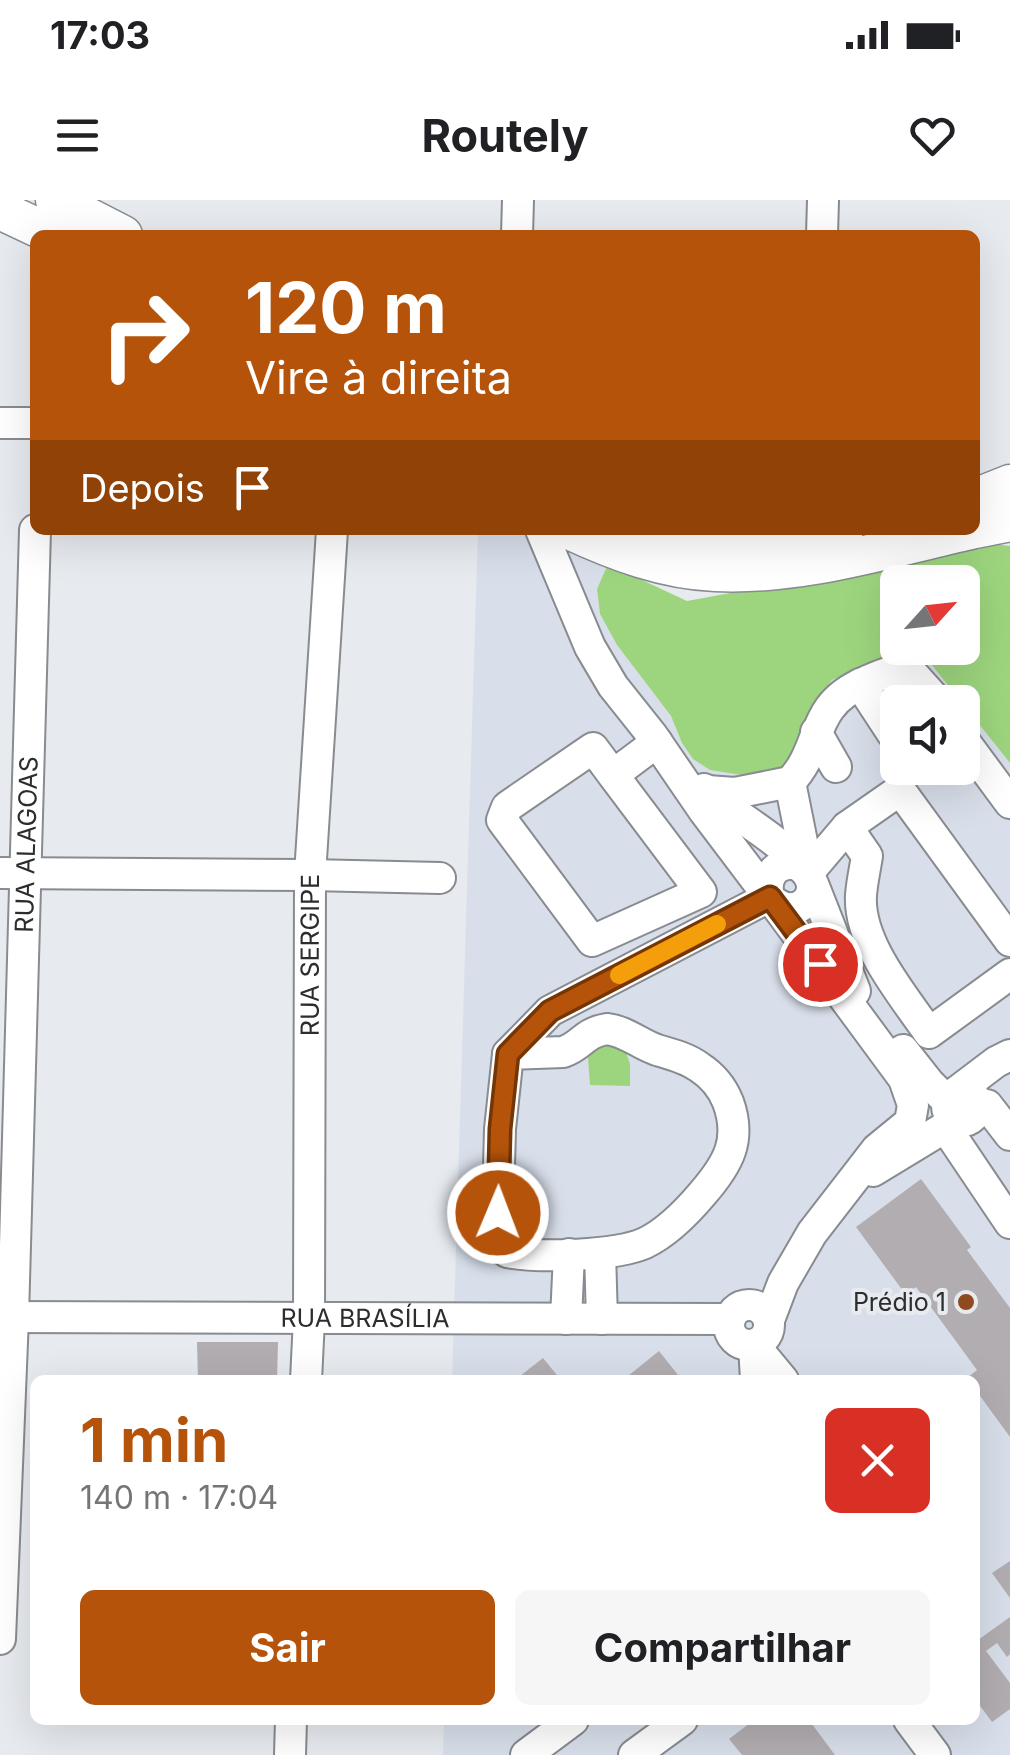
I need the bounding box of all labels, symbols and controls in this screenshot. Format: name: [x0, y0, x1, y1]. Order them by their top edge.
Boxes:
text: 17:03: [50, 12, 150, 58]
icon: menu: [50, 108, 105, 163]
text: Routely: [421, 108, 589, 163]
icon: heart: [905, 108, 960, 163]
text: 120 m: [245, 265, 447, 350]
icon: right: [80, 270, 210, 400]
text: Vire à direita: [245, 350, 512, 405]
icon: arrive: [225, 460, 280, 515]
text: Depois: [80, 465, 205, 511]
north arrow: [880, 565, 980, 665]
map controls: [880, 565, 980, 785]
button: sound: [880, 685, 980, 785]
street label: RUA ALAGOAS: [9, 756, 44, 933]
street label: RUA SERGIPE: [295, 874, 325, 1036]
pin: [778, 922, 863, 1007]
icon: arrive: [793, 937, 848, 992]
position arrow: [446, 1161, 550, 1265]
place label: Prédio 1: [853, 1287, 946, 1317]
marker: Prédio 1: [955, 1291, 977, 1313]
street label: RUA BRASÍLIA: [280, 1302, 450, 1333]
text: 1 min: [80, 1404, 228, 1476]
button: close: [825, 1408, 930, 1513]
text: 140 m · 17:04: [80, 1478, 278, 1517]
button: Sair: [80, 1590, 495, 1705]
button: Compartilhar: [515, 1590, 930, 1705]

